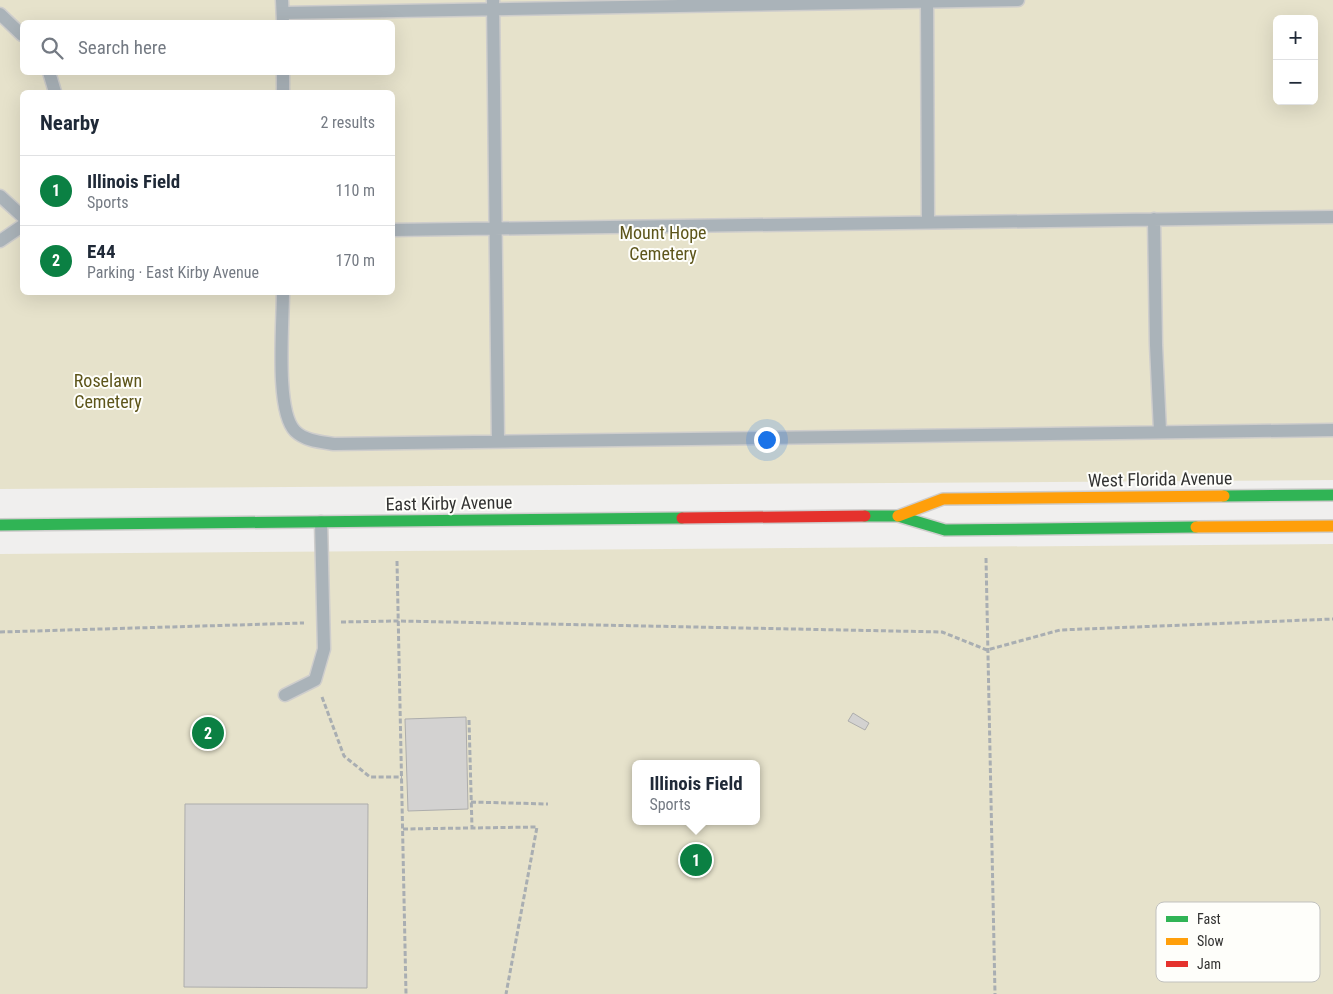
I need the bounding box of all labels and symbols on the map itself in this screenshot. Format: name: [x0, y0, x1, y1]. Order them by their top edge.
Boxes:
park label: Mount Hope Cemetery: [619, 222, 707, 264]
park label: Roselawn Cemetery: [74, 370, 142, 412]
your location: [754, 427, 780, 453]
street label: West Florida Avenue: [1088, 467, 1232, 491]
street label: East Kirby Avenue: [385, 491, 513, 515]
pin: 2: [192, 714, 224, 752]
pin: 1: [680, 841, 712, 879]
legend: [1156, 902, 1320, 982]
text: Fast: [1197, 911, 1221, 927]
text: Slow: [1197, 933, 1224, 949]
text: Jam: [1197, 956, 1221, 972]

